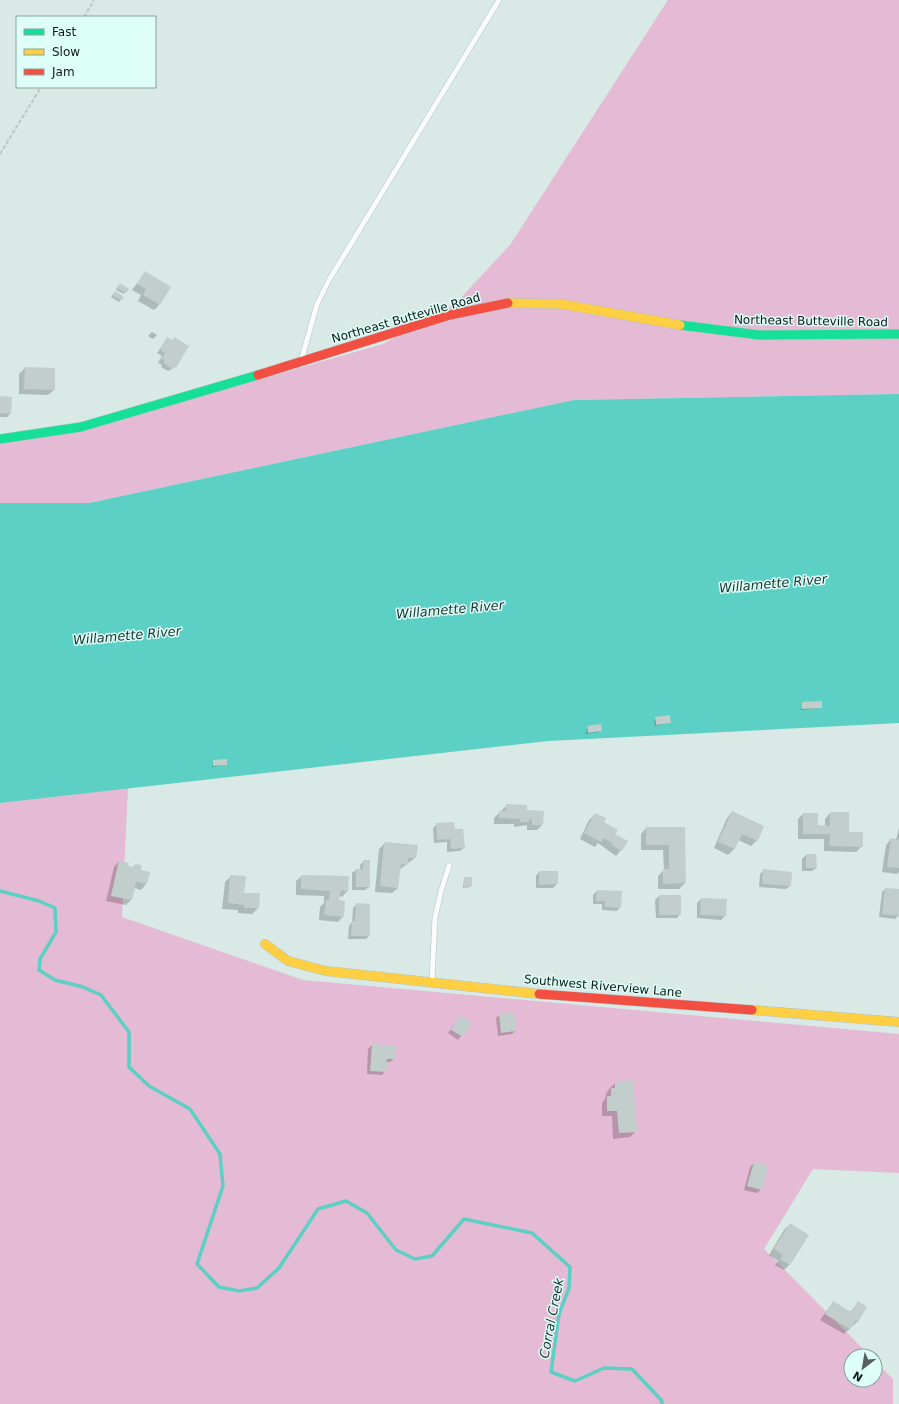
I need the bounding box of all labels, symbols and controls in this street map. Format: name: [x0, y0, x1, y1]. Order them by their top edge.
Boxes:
legend: [16, 16, 156, 88]
text: Fast: [52, 25, 76, 39]
text: Slow: [52, 45, 80, 59]
text: Jam: [51, 65, 75, 79]
street label: Northeast Butteville Road: [330, 290, 482, 346]
street label: Northeast Butteville Road: [734, 313, 888, 329]
water label: Willamette River: [718, 571, 829, 596]
water label: Willamette River: [395, 597, 506, 622]
water label: Willamette River: [72, 623, 183, 648]
street label: Southwest Riverview Lane: [523, 972, 683, 1000]
water label: Corral Creek: [536, 1276, 567, 1359]
north arrow: [843, 1348, 883, 1388]
text: N: [851, 1368, 865, 1384]

